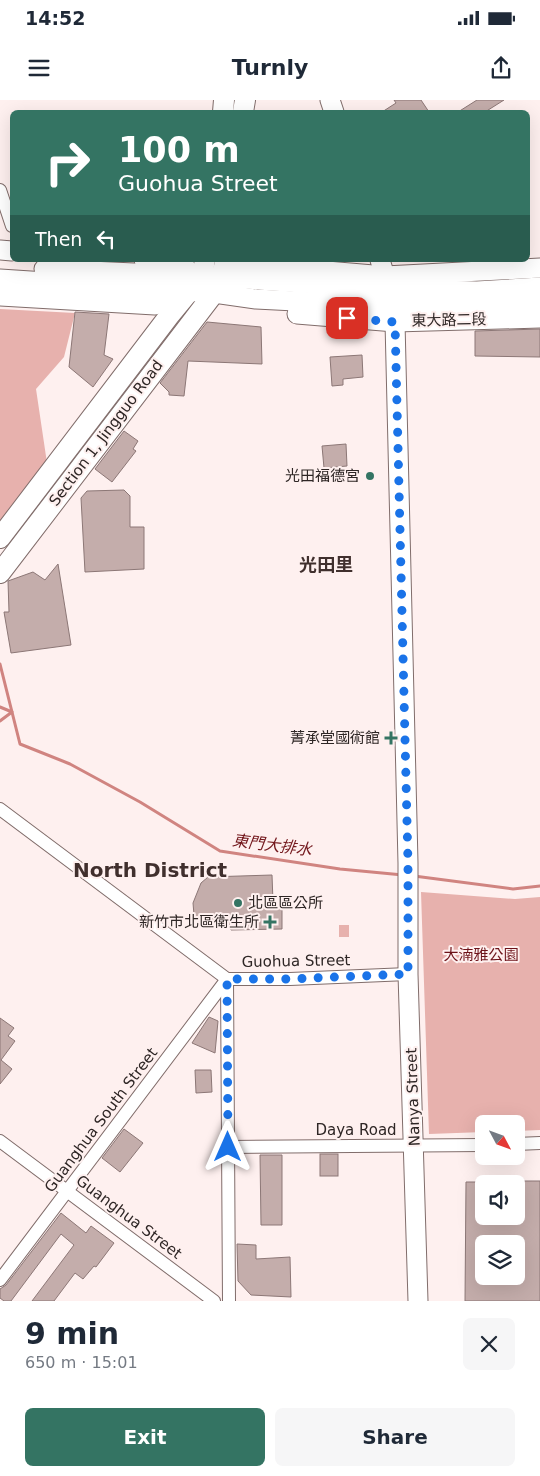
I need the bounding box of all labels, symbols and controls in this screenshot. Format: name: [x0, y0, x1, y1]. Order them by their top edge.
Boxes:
text: 14:52: [25, 7, 85, 29]
icon: menu: [25, 54, 53, 82]
icon: share: [487, 54, 515, 82]
text: Turnly: [232, 55, 308, 80]
icon: right: [35, 130, 100, 195]
text: 100 m: [118, 130, 240, 170]
text: Guohua Street: [118, 171, 278, 196]
icon: left: [92, 225, 120, 253]
text: Then: [35, 228, 82, 250]
pin: [326, 297, 368, 339]
icon: arrive: [333, 304, 361, 332]
street label: 東大路二段: [411, 310, 487, 330]
street label: Section 1, Jingguo Road: [45, 357, 167, 509]
place label: 光田福德宮: [285, 467, 360, 485]
marker: 光田福德宮: [364, 470, 376, 482]
district label: 光田里: [299, 554, 353, 575]
place label: 菁承堂國術館: [290, 729, 380, 747]
marker: 菁承堂國術館: [384, 731, 398, 745]
water label: 東門大排水: [231, 831, 314, 859]
district label: North District: [73, 858, 228, 882]
place label: 北區區公所: [248, 894, 323, 912]
marker: 北區區公所: [232, 897, 244, 909]
place label: 新竹市北區衛生所: [139, 913, 259, 931]
marker: 新竹市北區衛生所: [263, 915, 277, 929]
park label: 大湳雅公園: [443, 946, 519, 964]
street label: Guohua Street: [241, 951, 351, 971]
street label: Guanghua South Street: [41, 1044, 161, 1196]
street label: Nanya Street: [402, 1047, 424, 1146]
north arrow: [475, 1115, 525, 1165]
map controls: [475, 1115, 525, 1285]
position arrow: [201, 1120, 253, 1172]
street label: Daya Road: [315, 1121, 397, 1139]
street label: Guanghua Street: [73, 1171, 186, 1263]
button: sound: [475, 1175, 525, 1225]
button: layers: [475, 1235, 525, 1285]
text: 9 min: [25, 1316, 119, 1351]
button: close: [463, 1318, 515, 1370]
text: 650 m · 15:01: [25, 1353, 138, 1372]
button: Exit: [25, 1408, 265, 1466]
button: Share: [275, 1408, 515, 1466]

